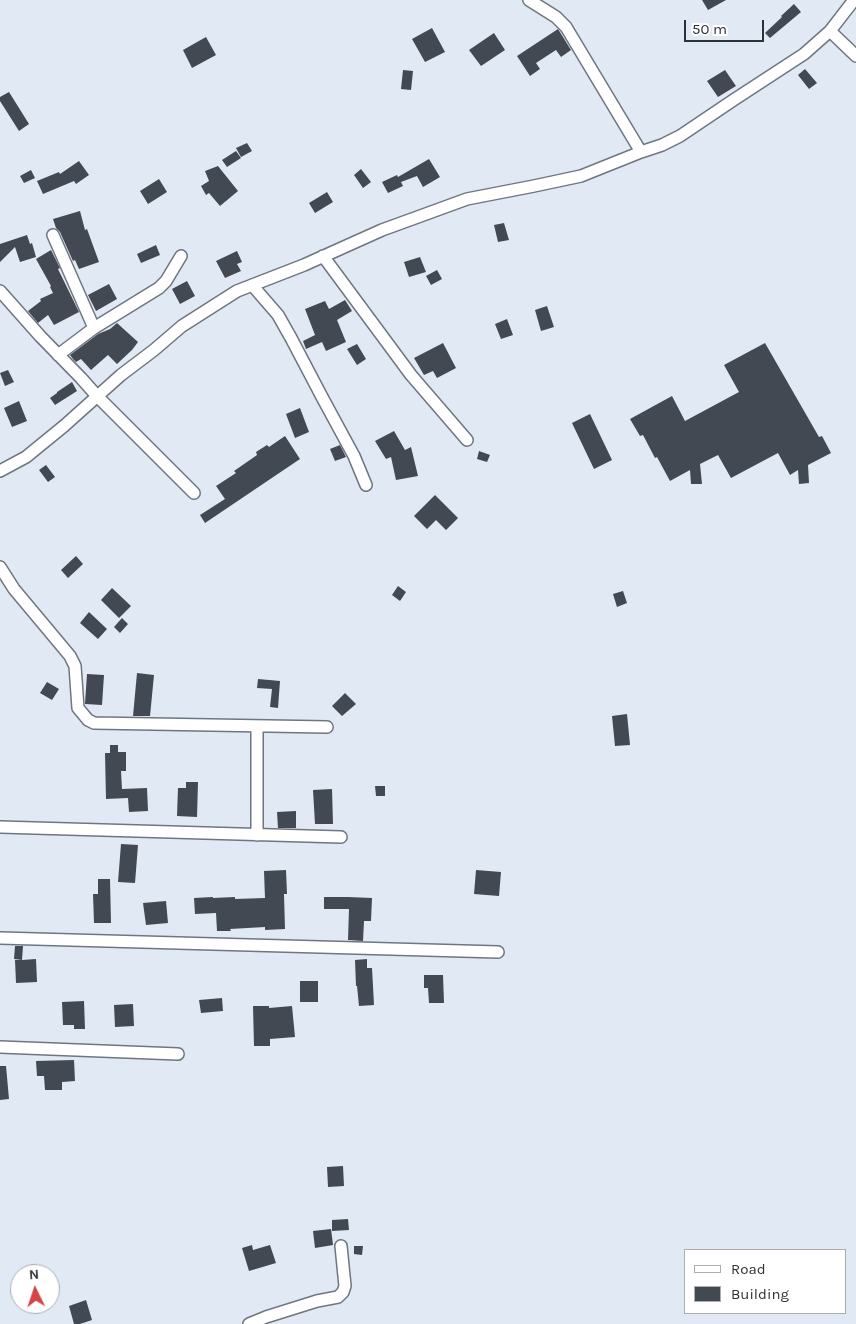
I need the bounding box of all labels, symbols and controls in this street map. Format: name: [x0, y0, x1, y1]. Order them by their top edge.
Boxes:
scale bar: [686, 10, 766, 42]
text: 50 m: [692, 20, 727, 38]
legend: [684, 1249, 846, 1314]
text: Road: [731, 1260, 766, 1278]
north arrow: [10, 1264, 60, 1314]
text: N: [28, 1266, 40, 1283]
text: Building: [731, 1285, 789, 1303]

